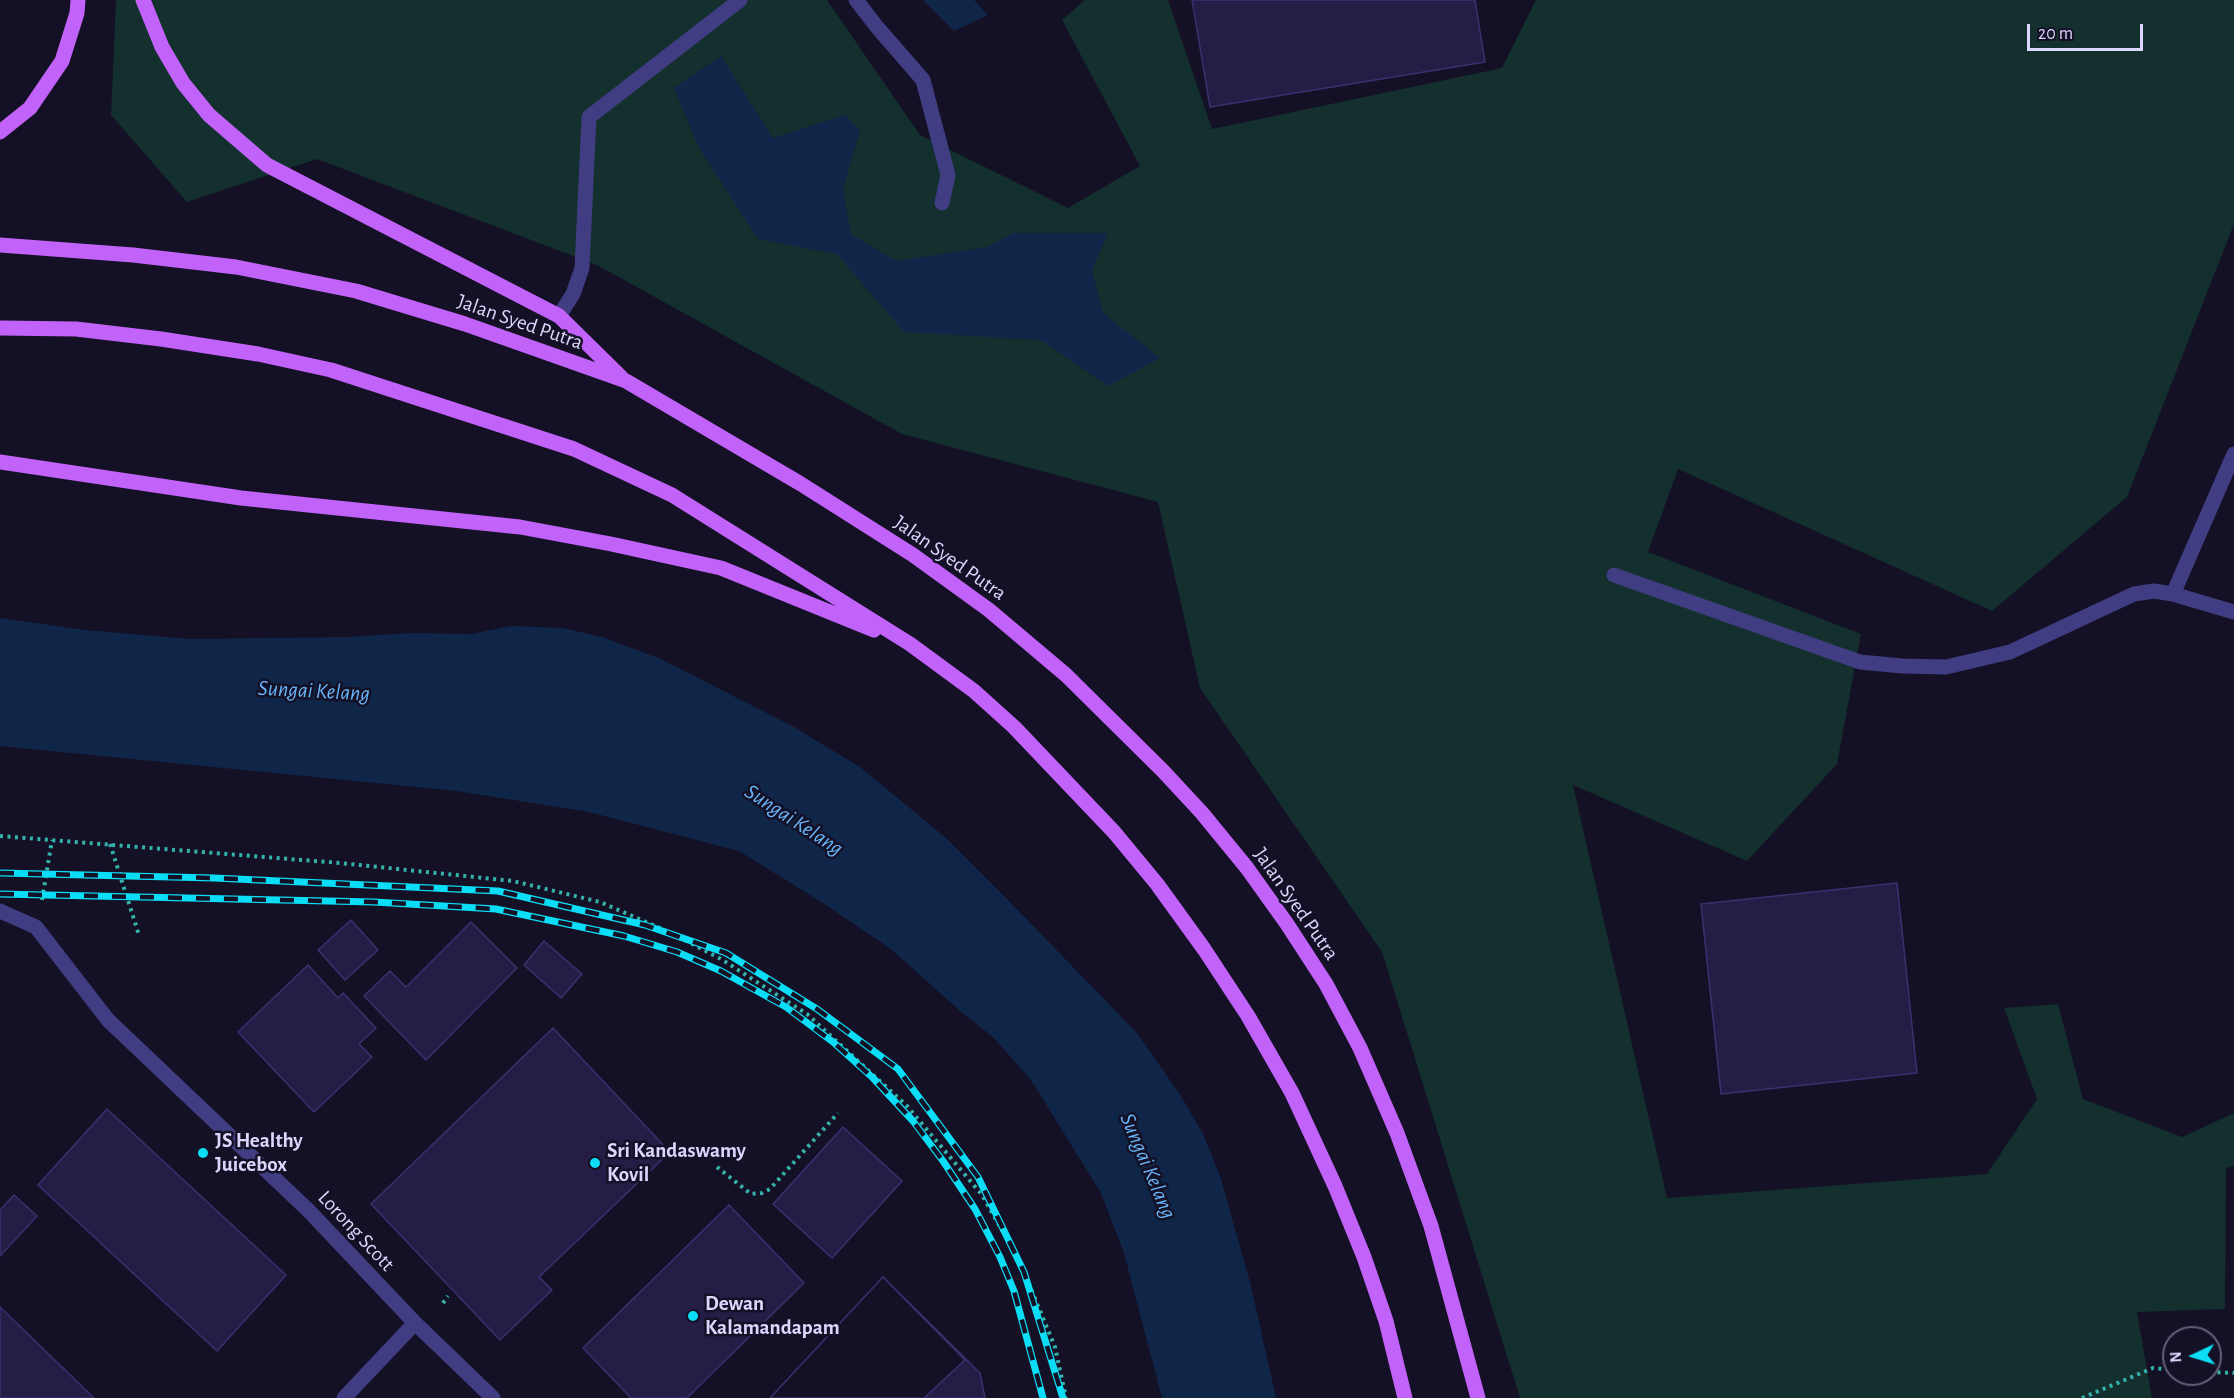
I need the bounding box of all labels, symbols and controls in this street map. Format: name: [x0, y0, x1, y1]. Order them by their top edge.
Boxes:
scale bar: [2030, 12, 2146, 50]
text: 20 m: [2038, 25, 2073, 43]
street label: Jalan Syed Putra: [454, 289, 586, 355]
street label: Jalan Syed Putra: [889, 510, 1011, 606]
water label: Sungai Kelang: [257, 675, 371, 707]
water label: Sungai Kelang: [740, 778, 848, 862]
street label: Jalan Syed Putra: [1248, 843, 1344, 965]
water label: Sungai Kelang: [1114, 1109, 1182, 1223]
place label: JS Healthy Juicebox: [215, 1128, 303, 1178]
place label: Sri Kandaswamy Kovil: [607, 1138, 746, 1188]
marker: JS Healthy Juicebox: [196, 1146, 210, 1160]
marker: Sri Kandaswamy Kovil: [588, 1156, 602, 1170]
street label: Lorong Scott: [312, 1185, 400, 1277]
place label: Dewan Kalamandapam: [705, 1291, 840, 1341]
marker: Dewan Kalamandapam: [686, 1309, 700, 1323]
north arrow: [2162, 1326, 2222, 1386]
text: N: [2168, 1351, 2184, 1363]

